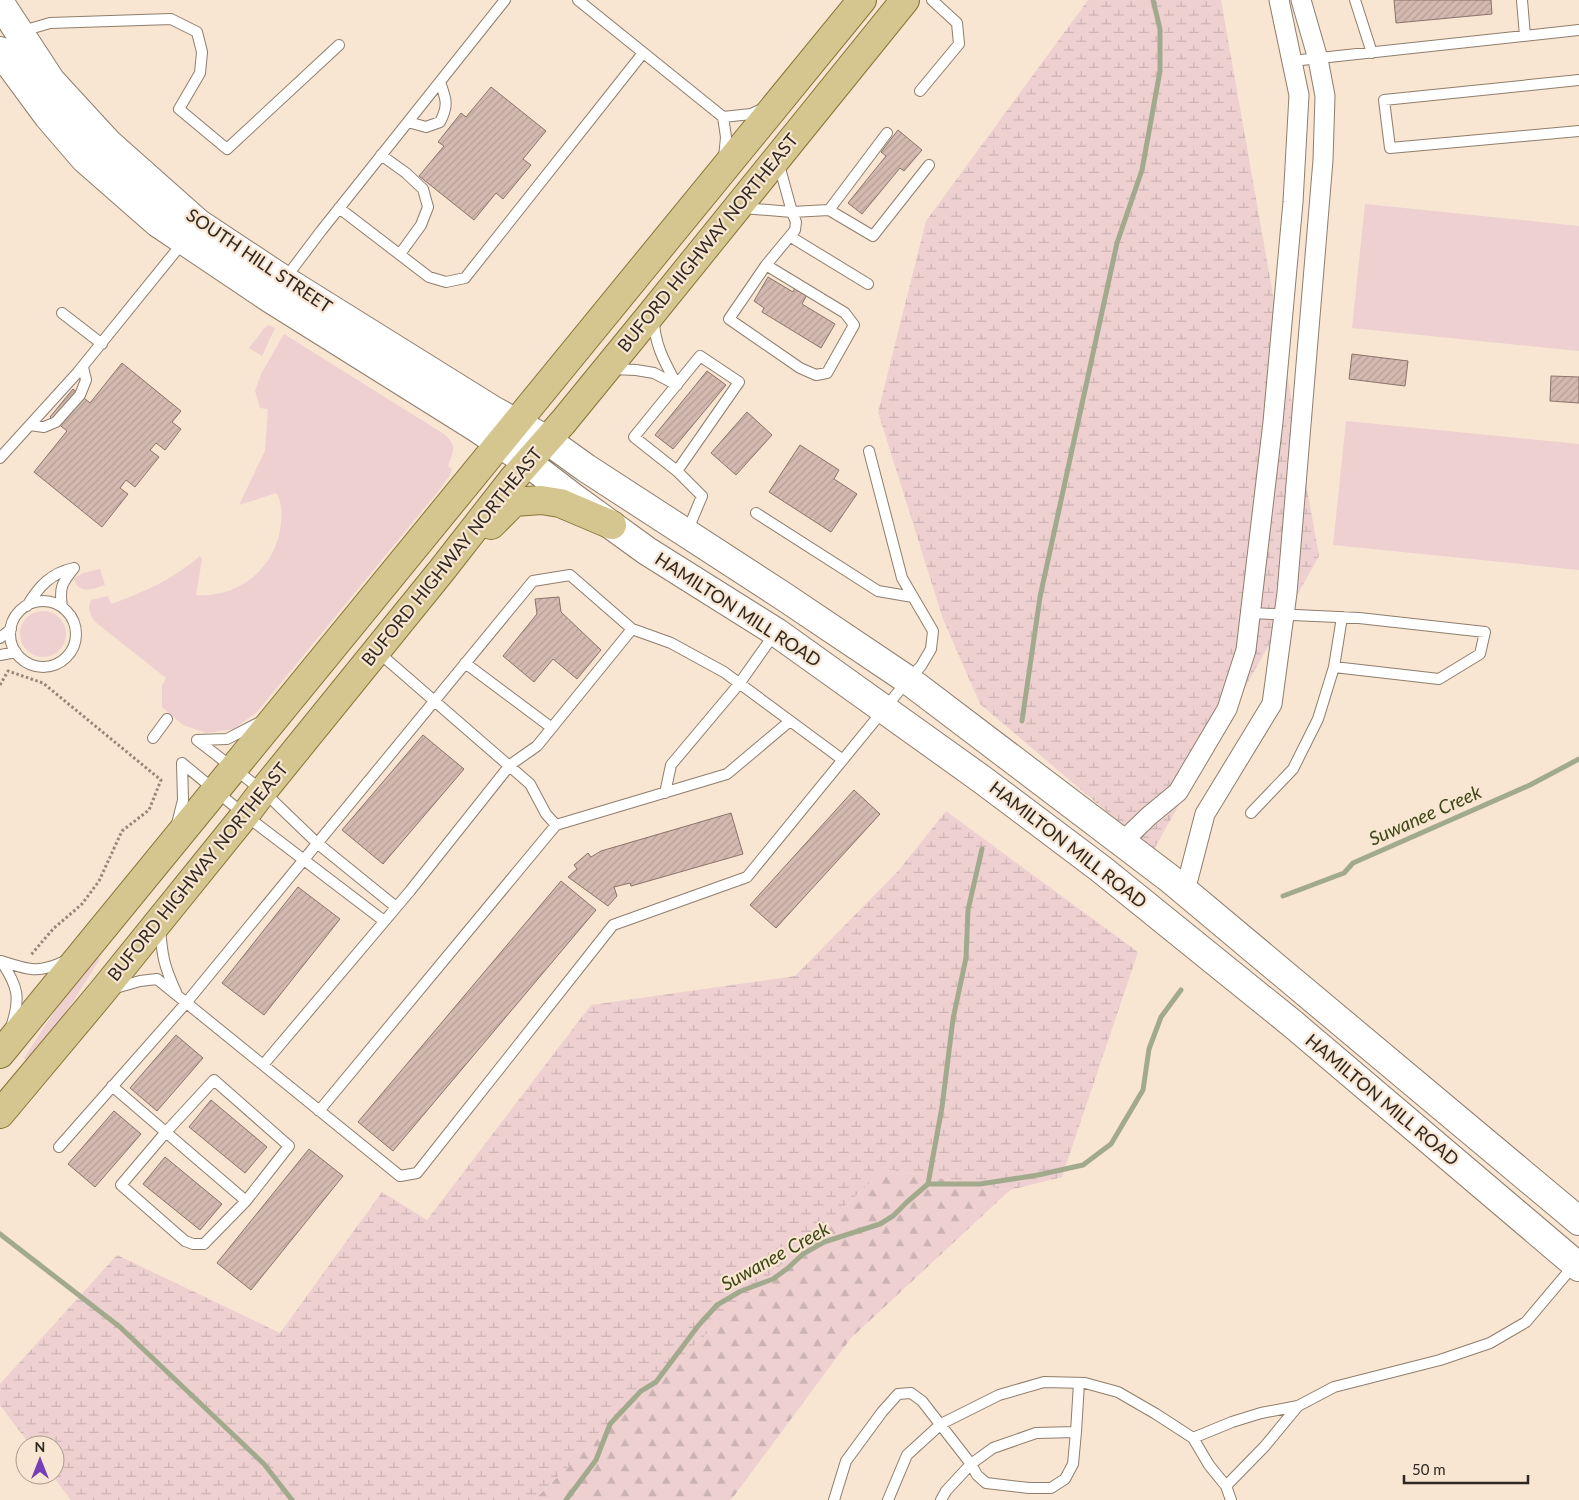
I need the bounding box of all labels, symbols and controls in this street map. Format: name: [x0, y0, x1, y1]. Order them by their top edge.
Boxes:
street label: BUFORD HIGHWAY NORTHEAST: [612, 128, 802, 356]
street label: SOUTH HILL STREET: [183, 203, 337, 317]
street label: BUFORD HIGHWAY NORTHEAST: [356, 442, 546, 670]
street label: HAMILTON MILL ROAD: [651, 547, 826, 671]
street label: BUFORD HIGHWAY NORTHEAST: [102, 757, 292, 985]
street label: HAMILTON MILL ROAD: [986, 776, 1152, 912]
water label: Suwanee Creek: [1365, 779, 1485, 850]
street label: HAMILTON MILL ROAD: [1301, 1029, 1464, 1170]
water label: Suwanee Creek: [716, 1216, 834, 1295]
north arrow: [15, 1435, 65, 1485]
text: N: [35, 1438, 45, 1455]
scale bar: [1404, 1452, 1528, 1484]
text: 50 m: [1412, 1460, 1446, 1478]

